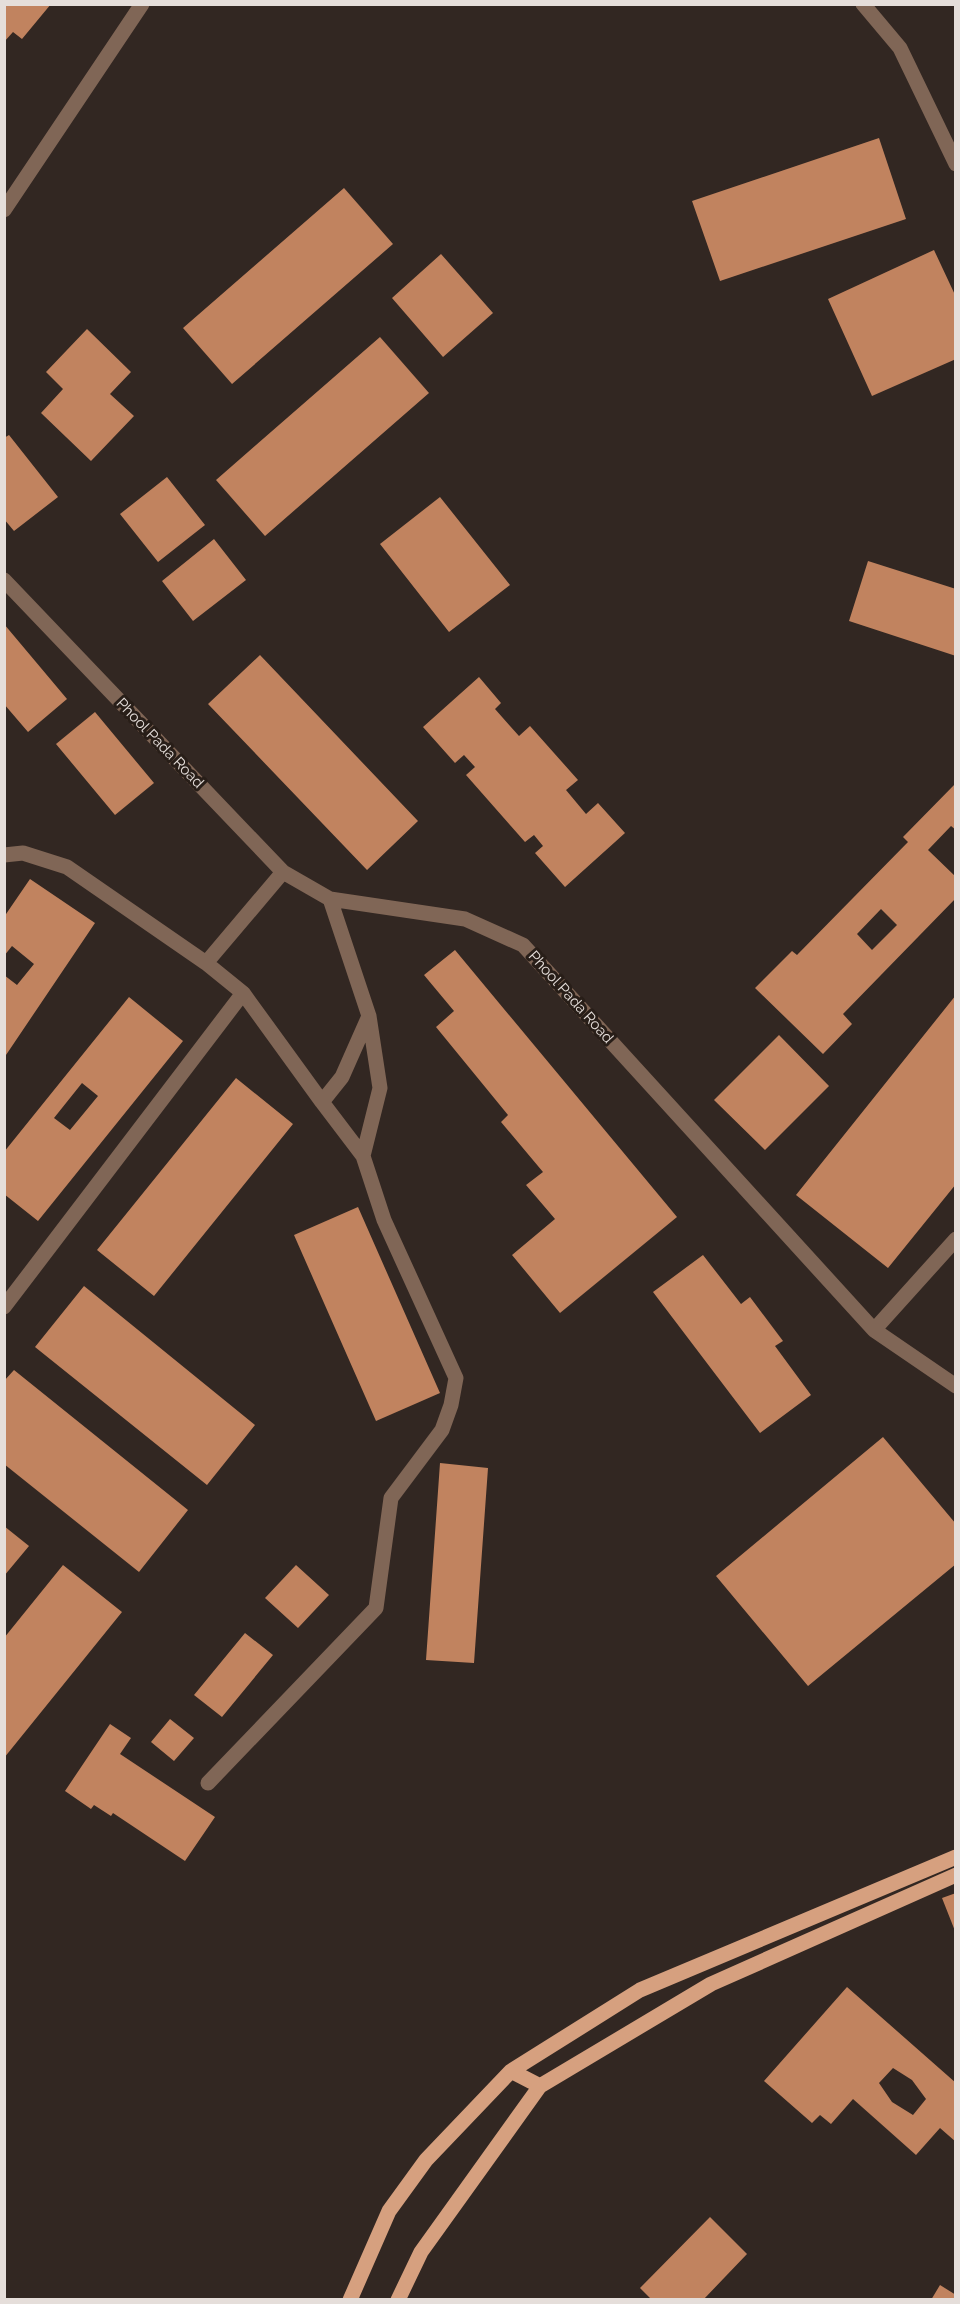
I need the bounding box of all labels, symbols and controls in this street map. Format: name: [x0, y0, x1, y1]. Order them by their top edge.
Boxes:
street label: Phool Pada Road: [113, 694, 207, 792]
street label: Phool Pada Road: [525, 947, 617, 1047]

